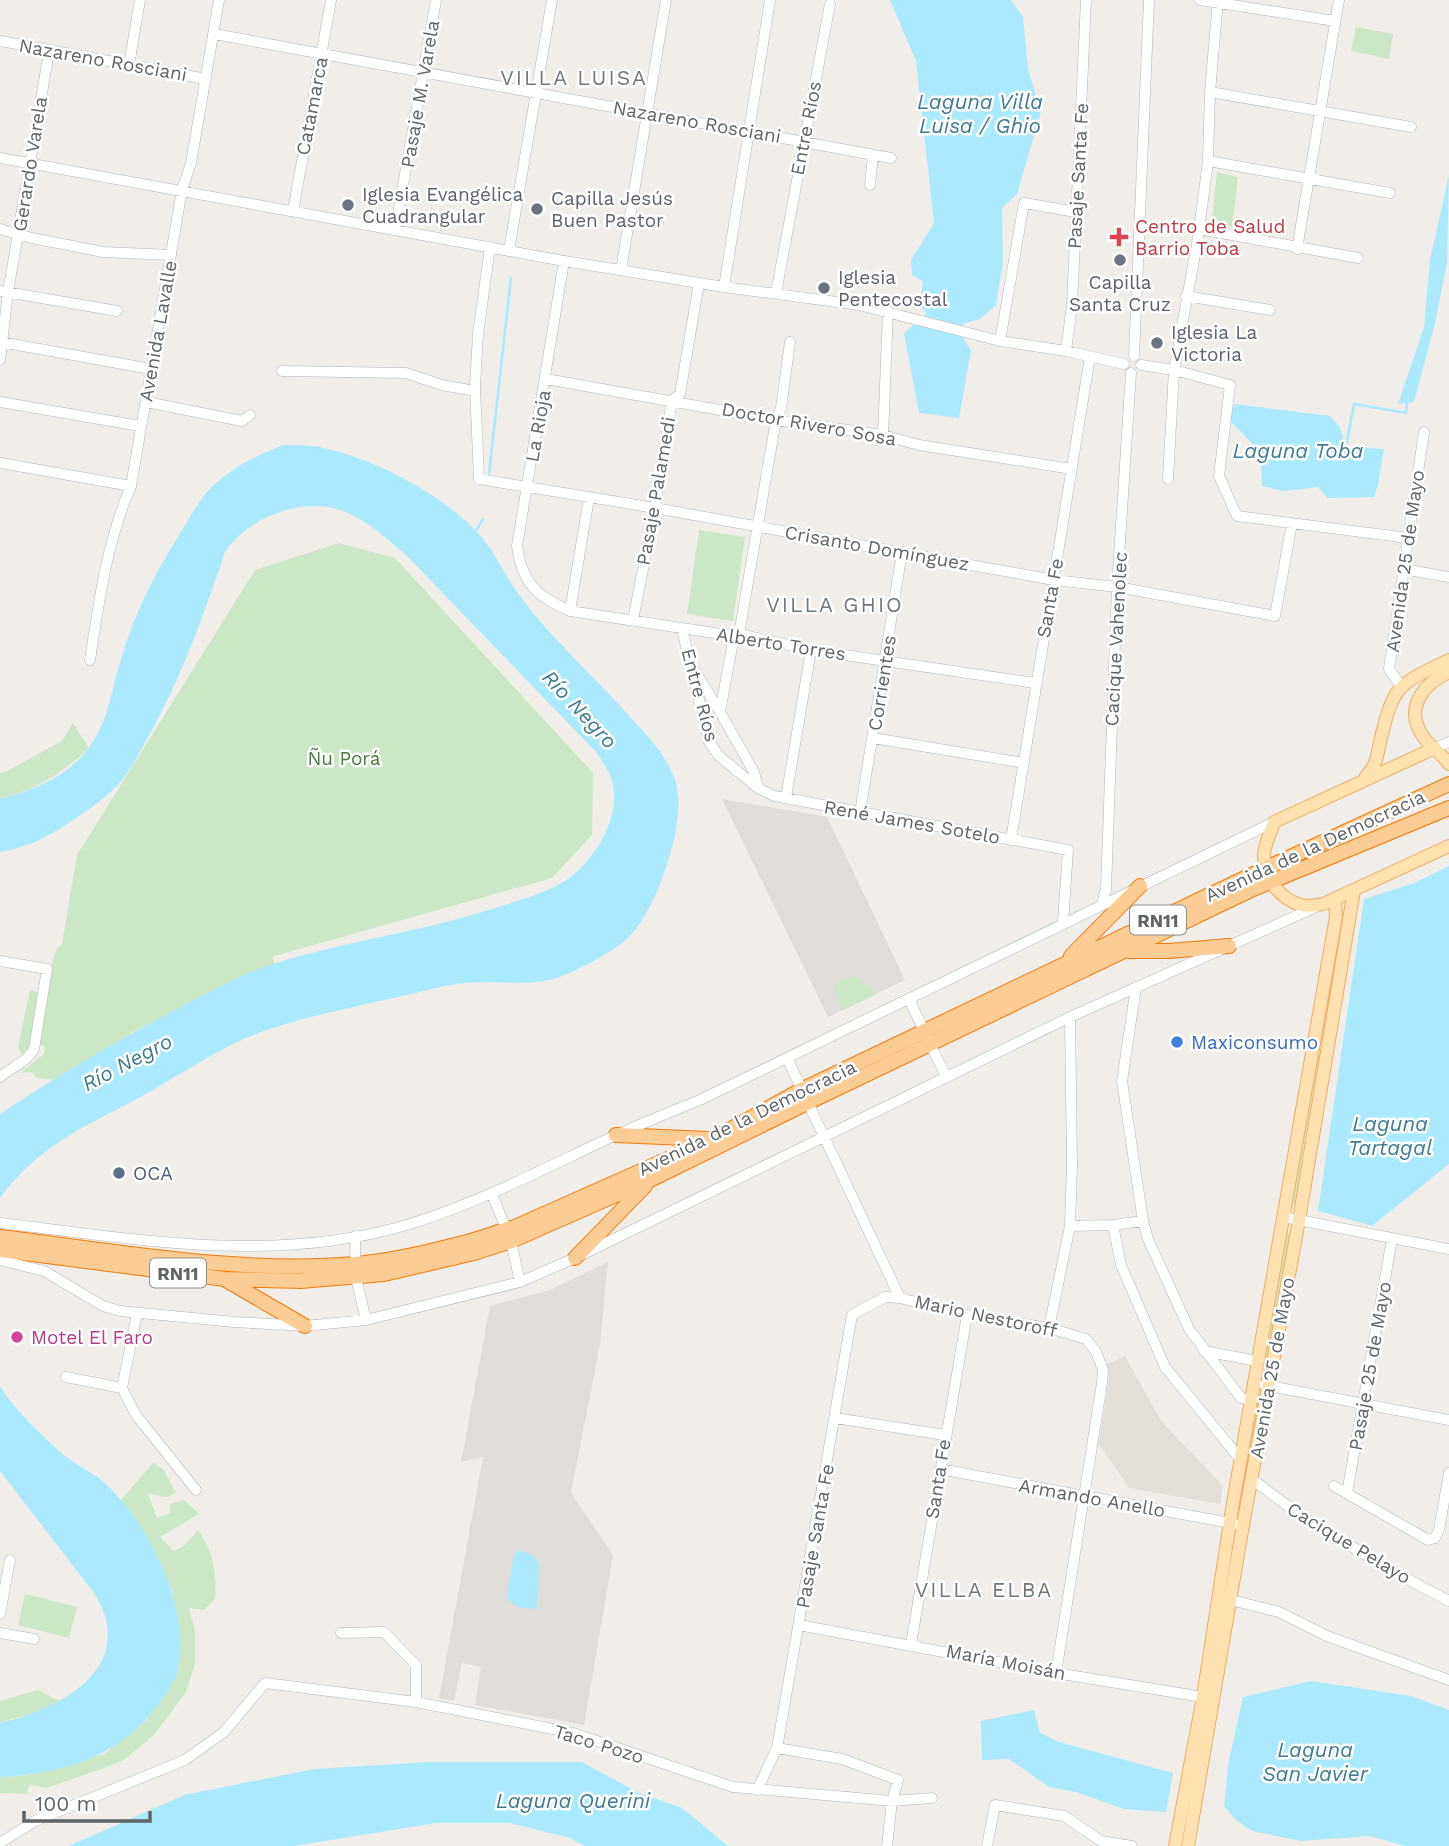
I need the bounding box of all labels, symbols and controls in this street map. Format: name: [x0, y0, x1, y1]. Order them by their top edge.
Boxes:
street label: Pasaje M. Varela: [396, 18, 444, 170]
street label: Nazareno Rosciani: [17, 34, 189, 86]
street label: Catamarca: [291, 55, 333, 157]
district label: VILLA LUISA: [500, 65, 648, 90]
street label: Entre Ríos: [786, 79, 826, 177]
water label: Laguna Villa Luisa / Ghio: [917, 89, 1043, 138]
street label: Gerardo Varela: [8, 95, 52, 233]
street label: Nazareno Rosciani: [611, 96, 783, 148]
street label: Pasaje Santa Fe: [1063, 102, 1093, 250]
place label: Iglesia Evangélica Cuadrangular: [362, 183, 523, 228]
place label: Capilla Jesús Buen Pastor: [551, 187, 673, 232]
marker: Iglesia Evangélica Cuadrangular: [340, 197, 356, 213]
marker: Capilla Jesús Buen Pastor: [529, 201, 545, 217]
place label: Centro de Salud Barrio Toba: [1135, 215, 1285, 260]
marker: Centro de Salud Barrio Toba: [1109, 227, 1129, 247]
marker: Capilla Santa Cruz: [1112, 252, 1128, 268]
street label: Avenida Lavalle: [134, 259, 182, 403]
place label: Iglesia Pentecostal: [838, 266, 948, 311]
place label: Capilla Santa Cruz: [1069, 271, 1171, 316]
marker: Iglesia Pentecostal: [816, 280, 832, 296]
place label: Iglesia La Victoria: [1171, 321, 1258, 366]
marker: Iglesia La Victoria: [1149, 335, 1165, 351]
street label: La Rioja: [520, 388, 556, 464]
street label: Doctor Rivero Sosa: [720, 397, 898, 451]
street label: Pasaje Palamedi: [632, 415, 680, 567]
water label: Laguna Toba: [1232, 438, 1364, 463]
street label: Avenida 25 de Mayo: [1381, 468, 1429, 654]
street label: Crisanto Domínguez: [783, 520, 971, 576]
street label: Cacique Vahenolec: [1100, 551, 1132, 727]
street label: Santa Fe: [1032, 556, 1068, 640]
district label: VILLA GHIO: [766, 592, 904, 617]
street label: Alberto Torres: [715, 622, 847, 666]
street label: Corrientes: [863, 634, 901, 732]
street label: Entre Ríos: [677, 646, 723, 744]
water label: Río Negro: [537, 665, 623, 753]
park label: Ñu Porá: [307, 747, 381, 770]
street label: Avenida de la Democracia: [1201, 785, 1429, 907]
street label: René James Sotelo: [822, 795, 1002, 849]
road number: RN11: [1130, 905, 1186, 934]
water label: Río Negro: [78, 1028, 176, 1096]
place label: Maxiconsumo: [1191, 1031, 1318, 1054]
marker: Maxiconsumo: [1169, 1034, 1185, 1050]
street label: Avenida de la Democracia: [634, 1055, 860, 1181]
water label: Laguna Tartagal: [1348, 1111, 1432, 1160]
place label: OCA: [133, 1162, 173, 1185]
marker: OCA: [111, 1165, 127, 1181]
road number: RN11: [150, 1258, 206, 1288]
street label: Avenida 25 de Mayo: [1245, 1276, 1299, 1460]
street label: Pasaje 25 de Mayo: [1344, 1280, 1396, 1452]
street label: Mario Nestoroff: [913, 1290, 1060, 1342]
place label: Motel El Faro: [31, 1326, 153, 1349]
marker: Motel El Faro: [9, 1329, 25, 1345]
street label: Santa Fe: [920, 1437, 956, 1521]
street label: Pasaje Santa Fe: [791, 1462, 839, 1610]
street label: Armando Anello: [1017, 1474, 1167, 1522]
street label: Cacique Pelayo: [1283, 1497, 1415, 1589]
district label: VILLA ELBA: [915, 1577, 1053, 1602]
street label: María Moisán: [944, 1639, 1068, 1685]
street label: Taco Pozo: [551, 1719, 647, 1769]
water label: Laguna San Javier: [1262, 1737, 1369, 1786]
scale bar: [24, 1780, 150, 1824]
water label: Laguna Querini: [496, 1788, 651, 1813]
text: 100 m: [35, 1791, 97, 1816]

